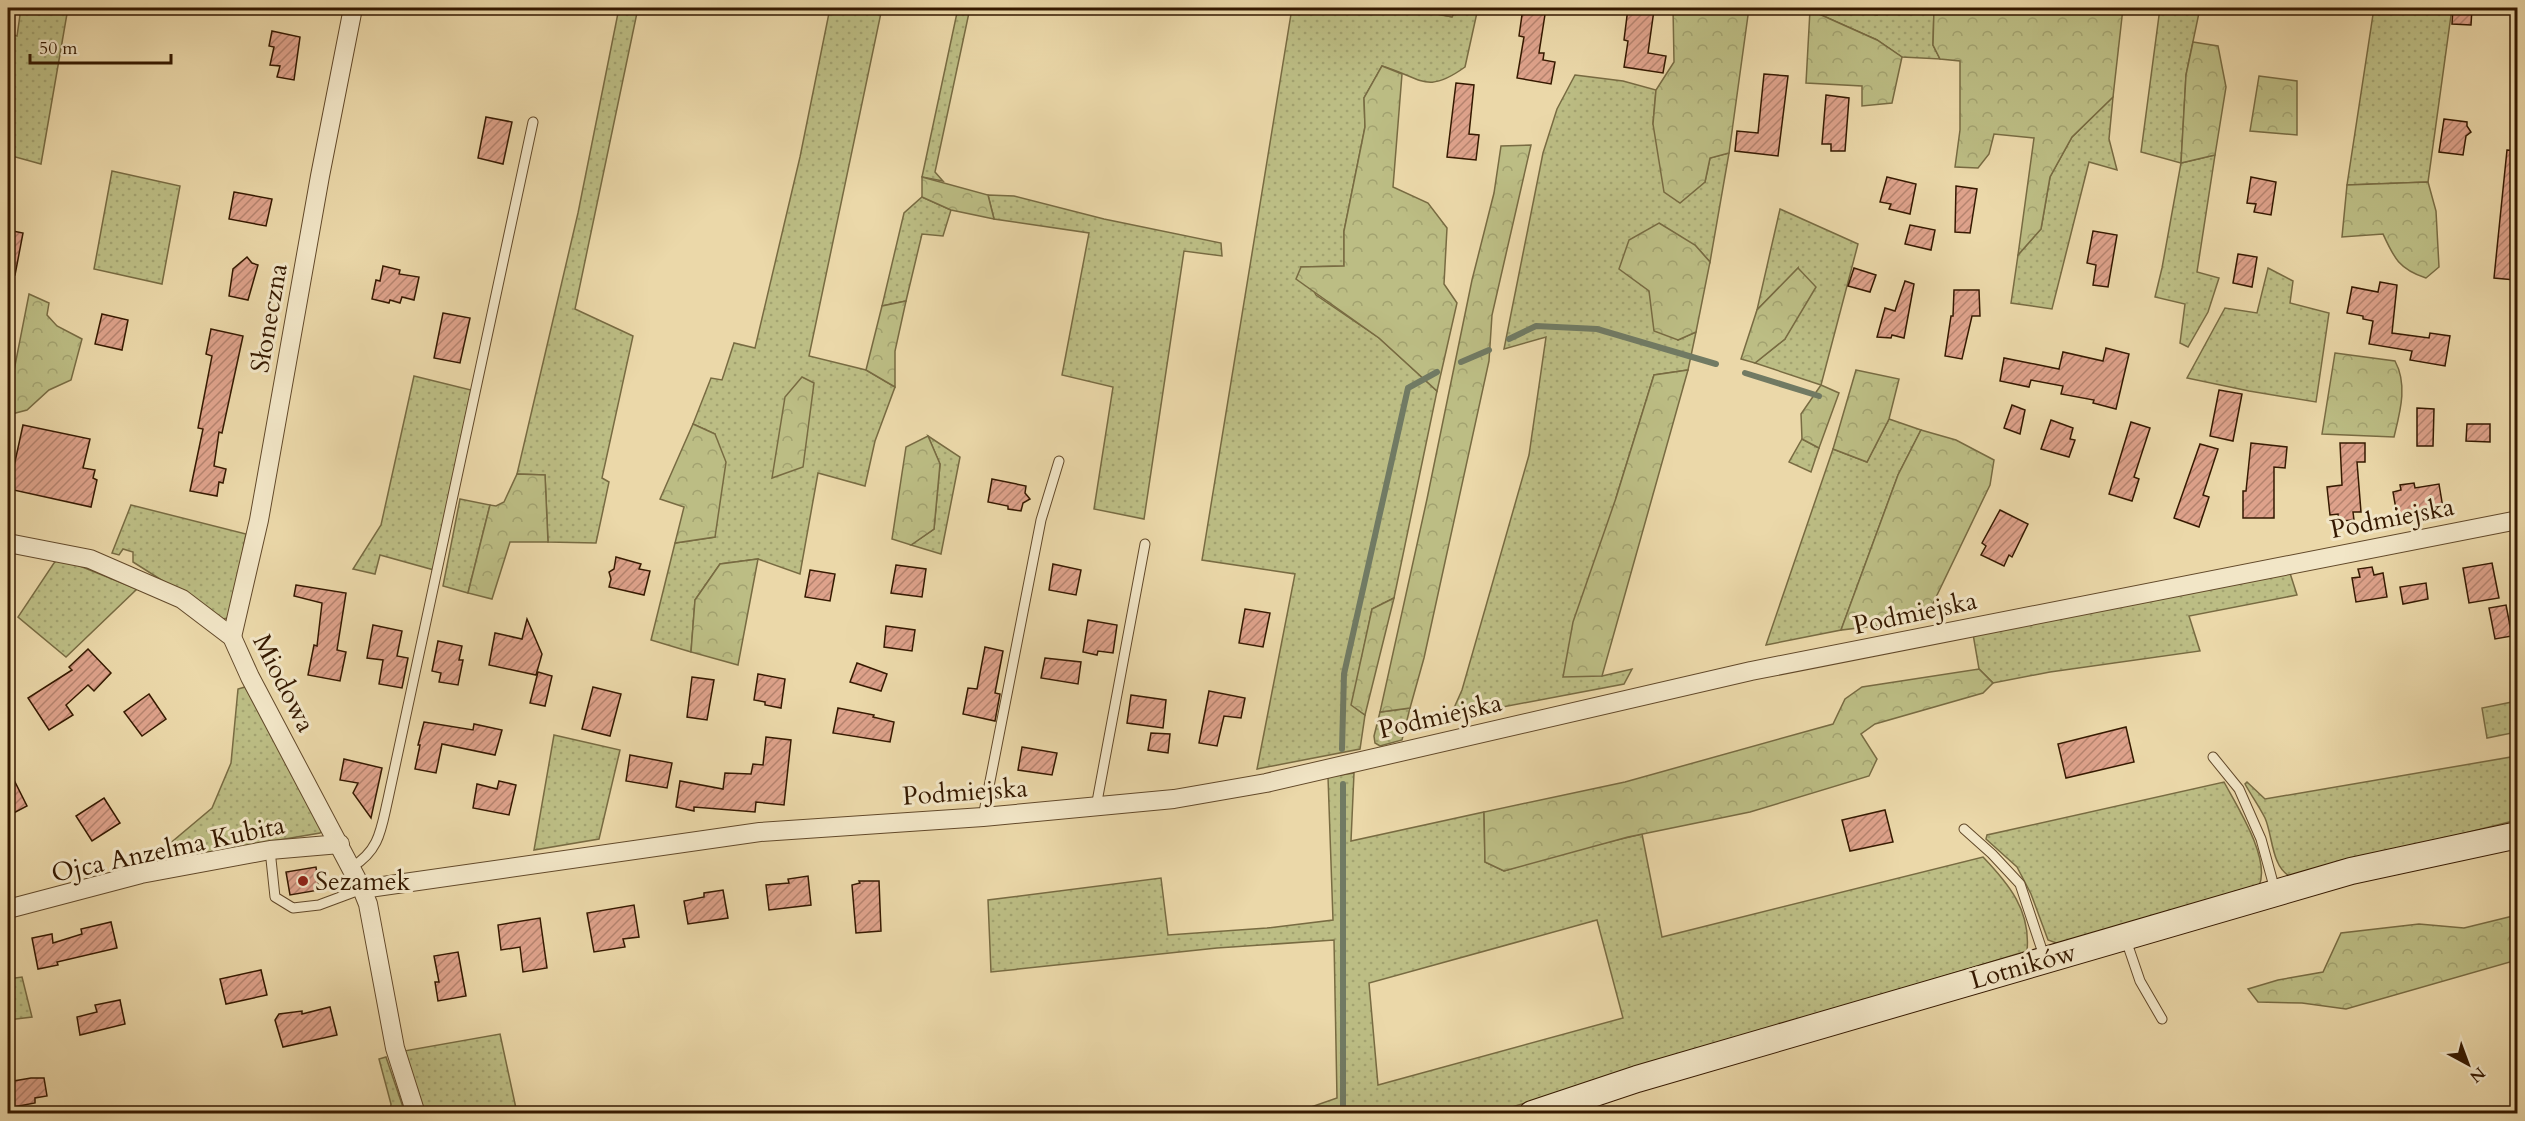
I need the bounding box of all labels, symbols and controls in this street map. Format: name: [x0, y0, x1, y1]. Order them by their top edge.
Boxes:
scale bar: [30, 27, 171, 65]
text: 50 m: [39, 36, 78, 61]
street label: Słoneczna: [242, 261, 296, 375]
street label: Podmiejska: [2327, 489, 2457, 547]
street label: Podmiejska: [1850, 583, 1980, 643]
street label: Miodowa: [244, 628, 324, 738]
street label: Podmiejska: [1375, 685, 1505, 747]
street label: Podmiejska: [901, 770, 1029, 814]
street label: Ojca Anzelma Kubita: [48, 807, 288, 891]
place label: Sezamek: [315, 864, 410, 899]
marker: Sezamek: [296, 874, 310, 888]
street label: Lotników: [1966, 934, 2080, 998]
north arrow: [2438, 1034, 2498, 1094]
text: N: [2465, 1062, 2490, 1087]

